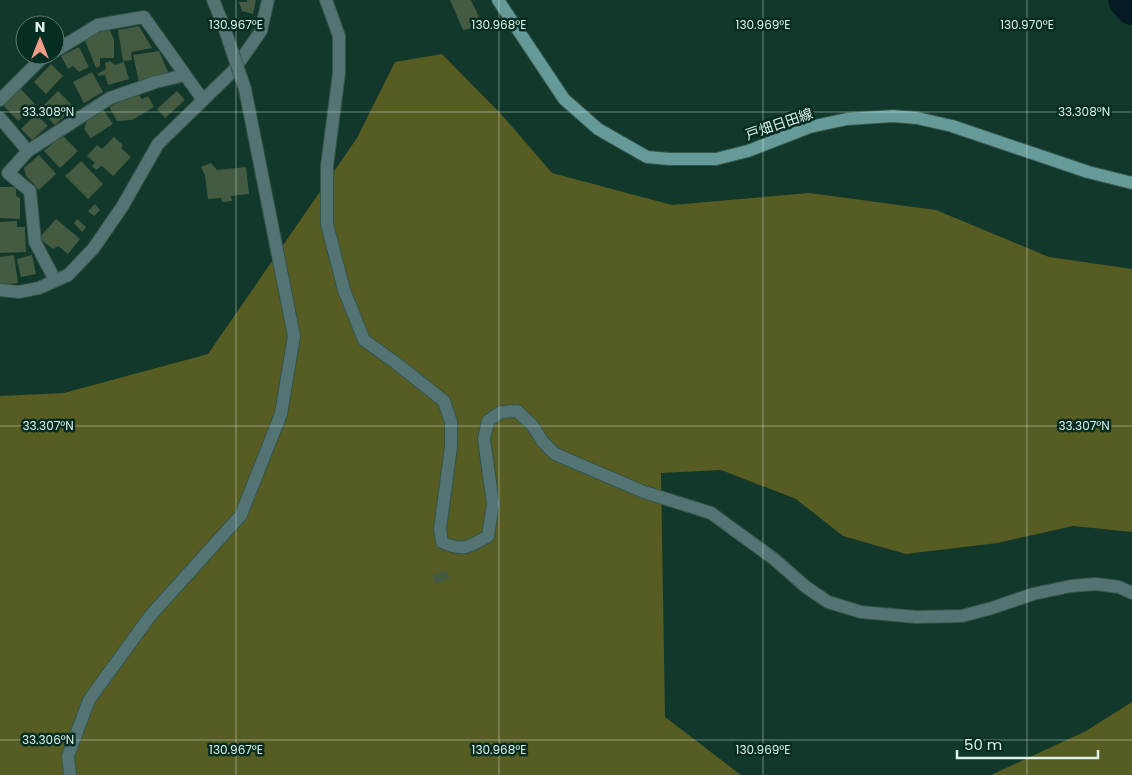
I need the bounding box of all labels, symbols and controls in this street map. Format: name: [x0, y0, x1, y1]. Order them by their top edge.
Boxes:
north arrow: [15, 15, 65, 65]
text: 130.967°E: [209, 16, 263, 33]
text: 130.968°E: [472, 16, 526, 33]
text: 130.969°E: [736, 16, 790, 33]
text: 130.970°E: [1000, 16, 1054, 33]
text: N: [35, 17, 45, 37]
text: 33.308°N: [22, 103, 74, 120]
street label: 戸畑日田線: [743, 103, 815, 145]
text: 33.308°N: [1058, 103, 1110, 120]
text: 33.307°N: [22, 417, 74, 434]
text: 33.307°N: [1058, 417, 1110, 434]
scale bar: [957, 728, 1098, 760]
text: 33.306°N: [22, 731, 74, 748]
text: 50 m: [964, 734, 1002, 755]
text: 130.967°E: [209, 741, 263, 758]
text: 130.968°E: [472, 741, 526, 758]
text: 130.969°E: [736, 741, 790, 758]

